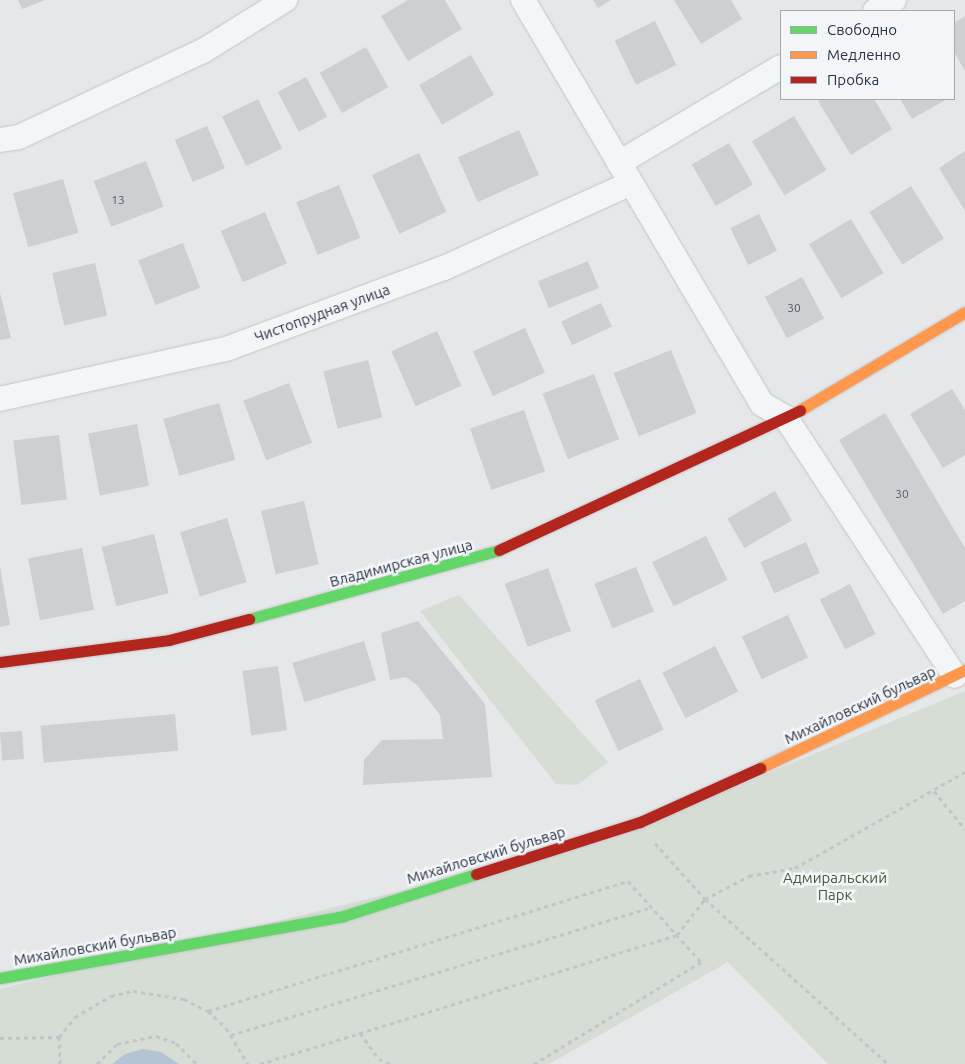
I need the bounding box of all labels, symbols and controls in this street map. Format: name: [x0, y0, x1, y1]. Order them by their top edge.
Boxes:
legend: [780, 10, 955, 100]
text: Свободно: [827, 21, 897, 38]
text: Медленно: [827, 46, 901, 63]
text: Пробка: [827, 71, 879, 88]
house number: 13: [111, 193, 125, 207]
street label: Чистопрудная улица: [252, 280, 392, 346]
house number: 30: [787, 301, 801, 315]
house number: 30: [895, 487, 909, 501]
street label: Владимирская улица: [328, 535, 474, 591]
street label: Михайловский бульвар: [781, 662, 939, 748]
street label: Михайловский бульвар: [405, 822, 567, 888]
park label: Адмиральский Парк: [783, 868, 887, 903]
street label: Михайловский бульвар: [12, 923, 178, 969]

